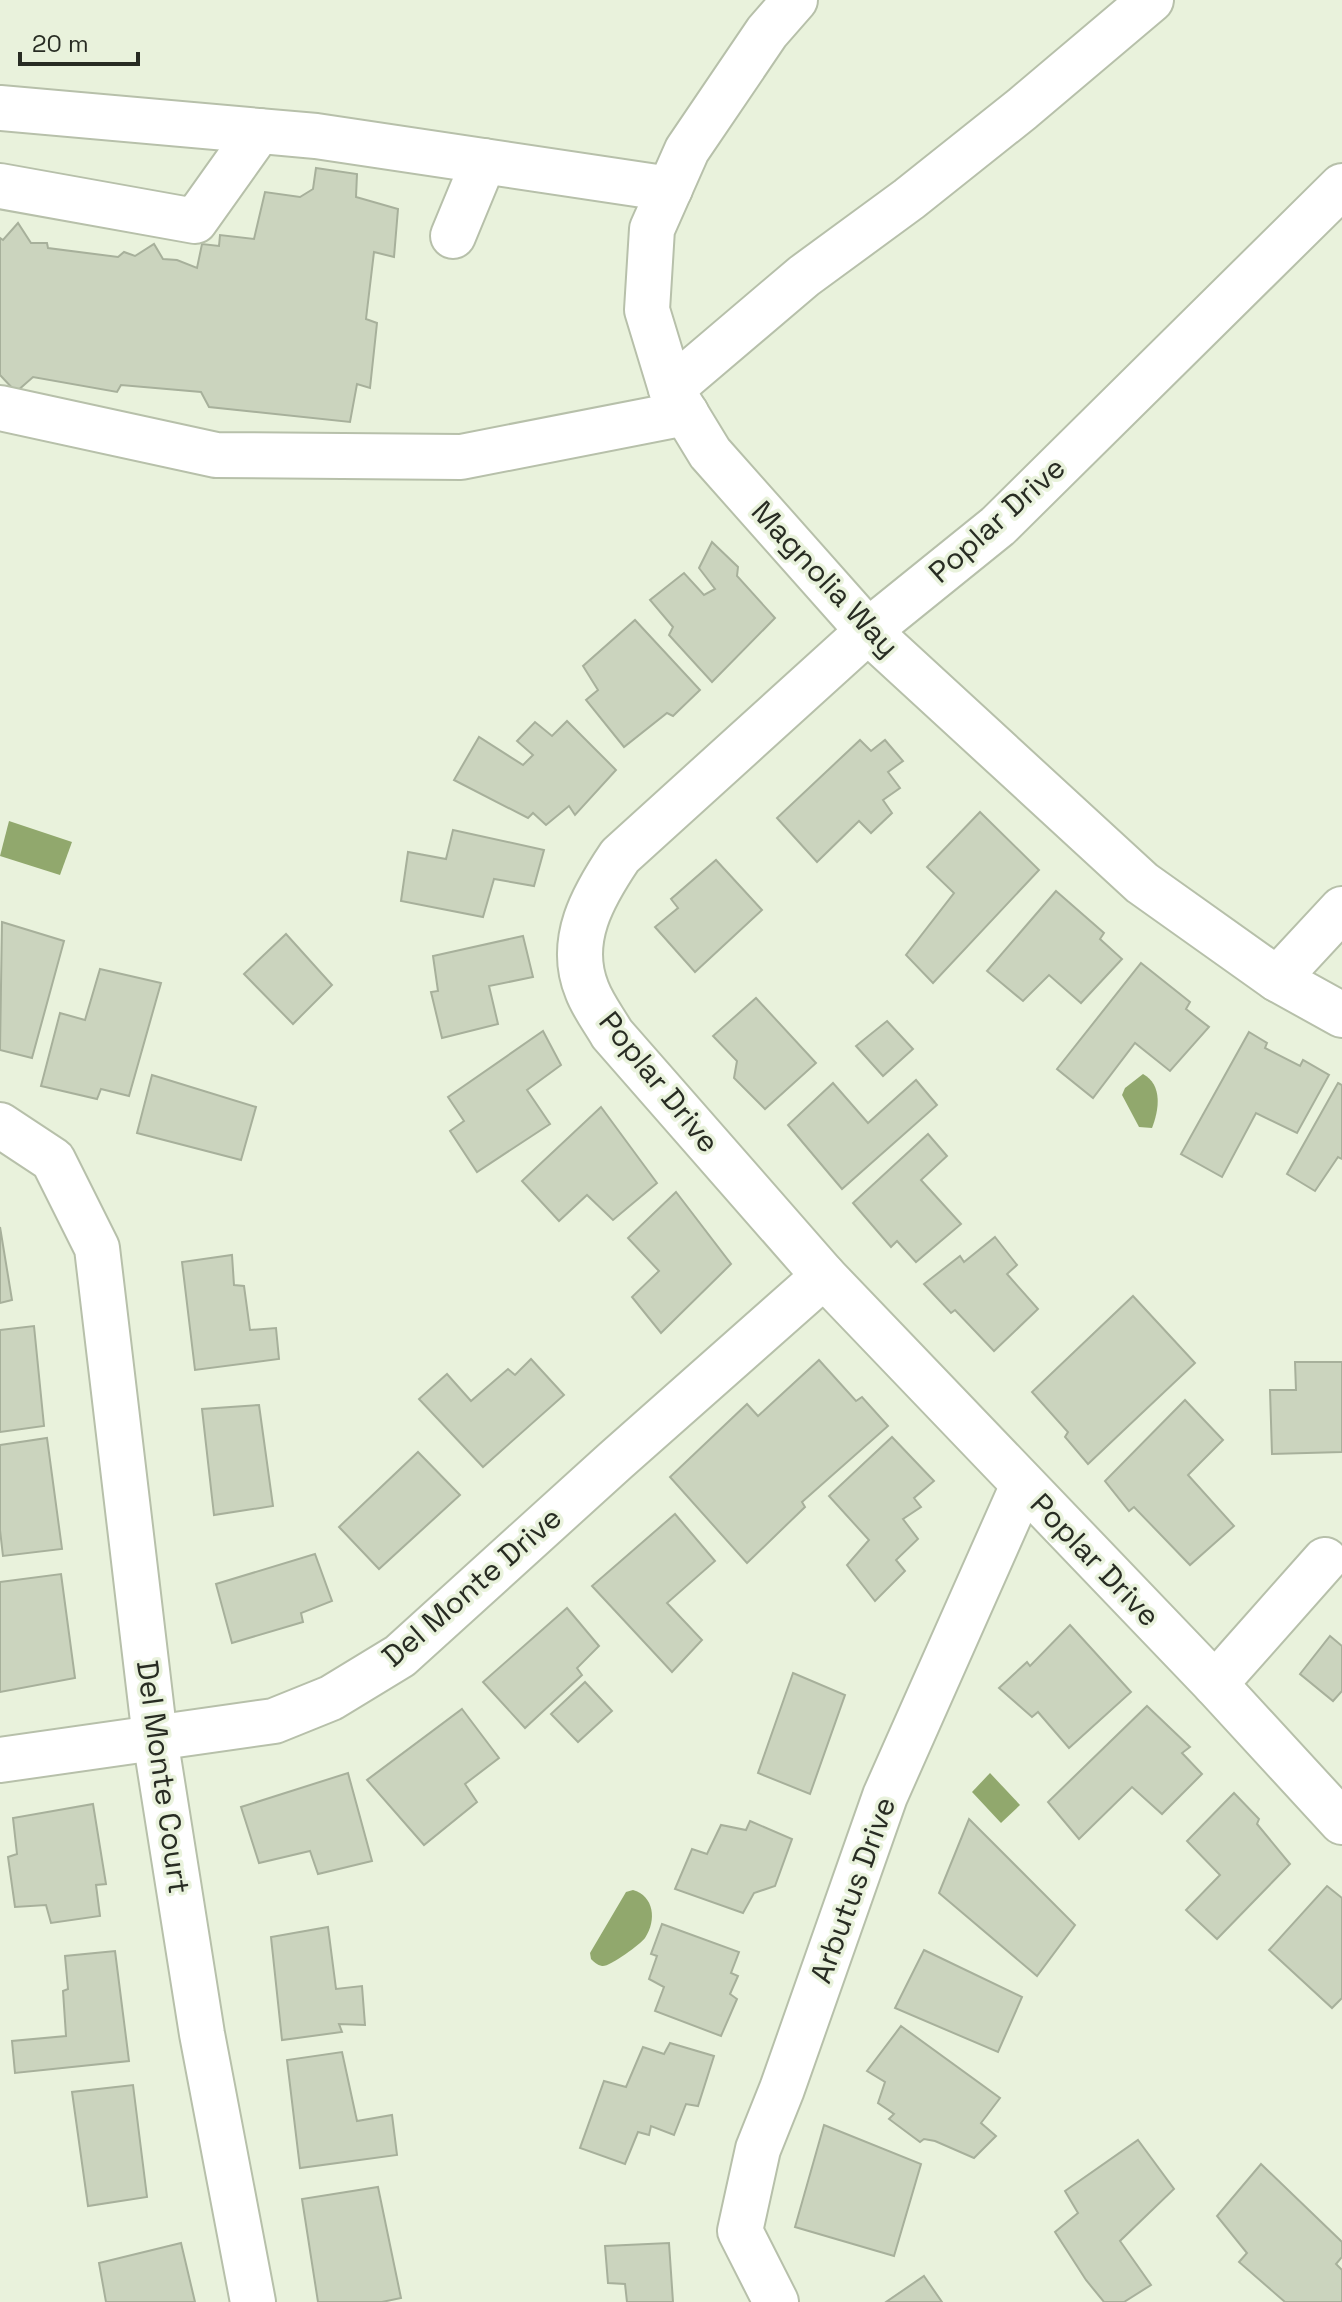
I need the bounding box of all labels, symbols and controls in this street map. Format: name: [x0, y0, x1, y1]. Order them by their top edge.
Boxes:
scale bar: [20, 16, 138, 66]
text: 20 m: [32, 28, 89, 59]
street label: Poplar Drive: [920, 448, 1073, 591]
street label: Magnolia Way: [743, 492, 908, 665]
street label: Poplar Drive: [590, 1003, 728, 1160]
street label: Poplar Drive: [1022, 1485, 1169, 1635]
street label: Del Monte Drive: [374, 1498, 570, 1675]
street label: Del Monte Court: [128, 1658, 199, 1896]
street label: Arbutus Drive: [801, 1791, 904, 1988]

